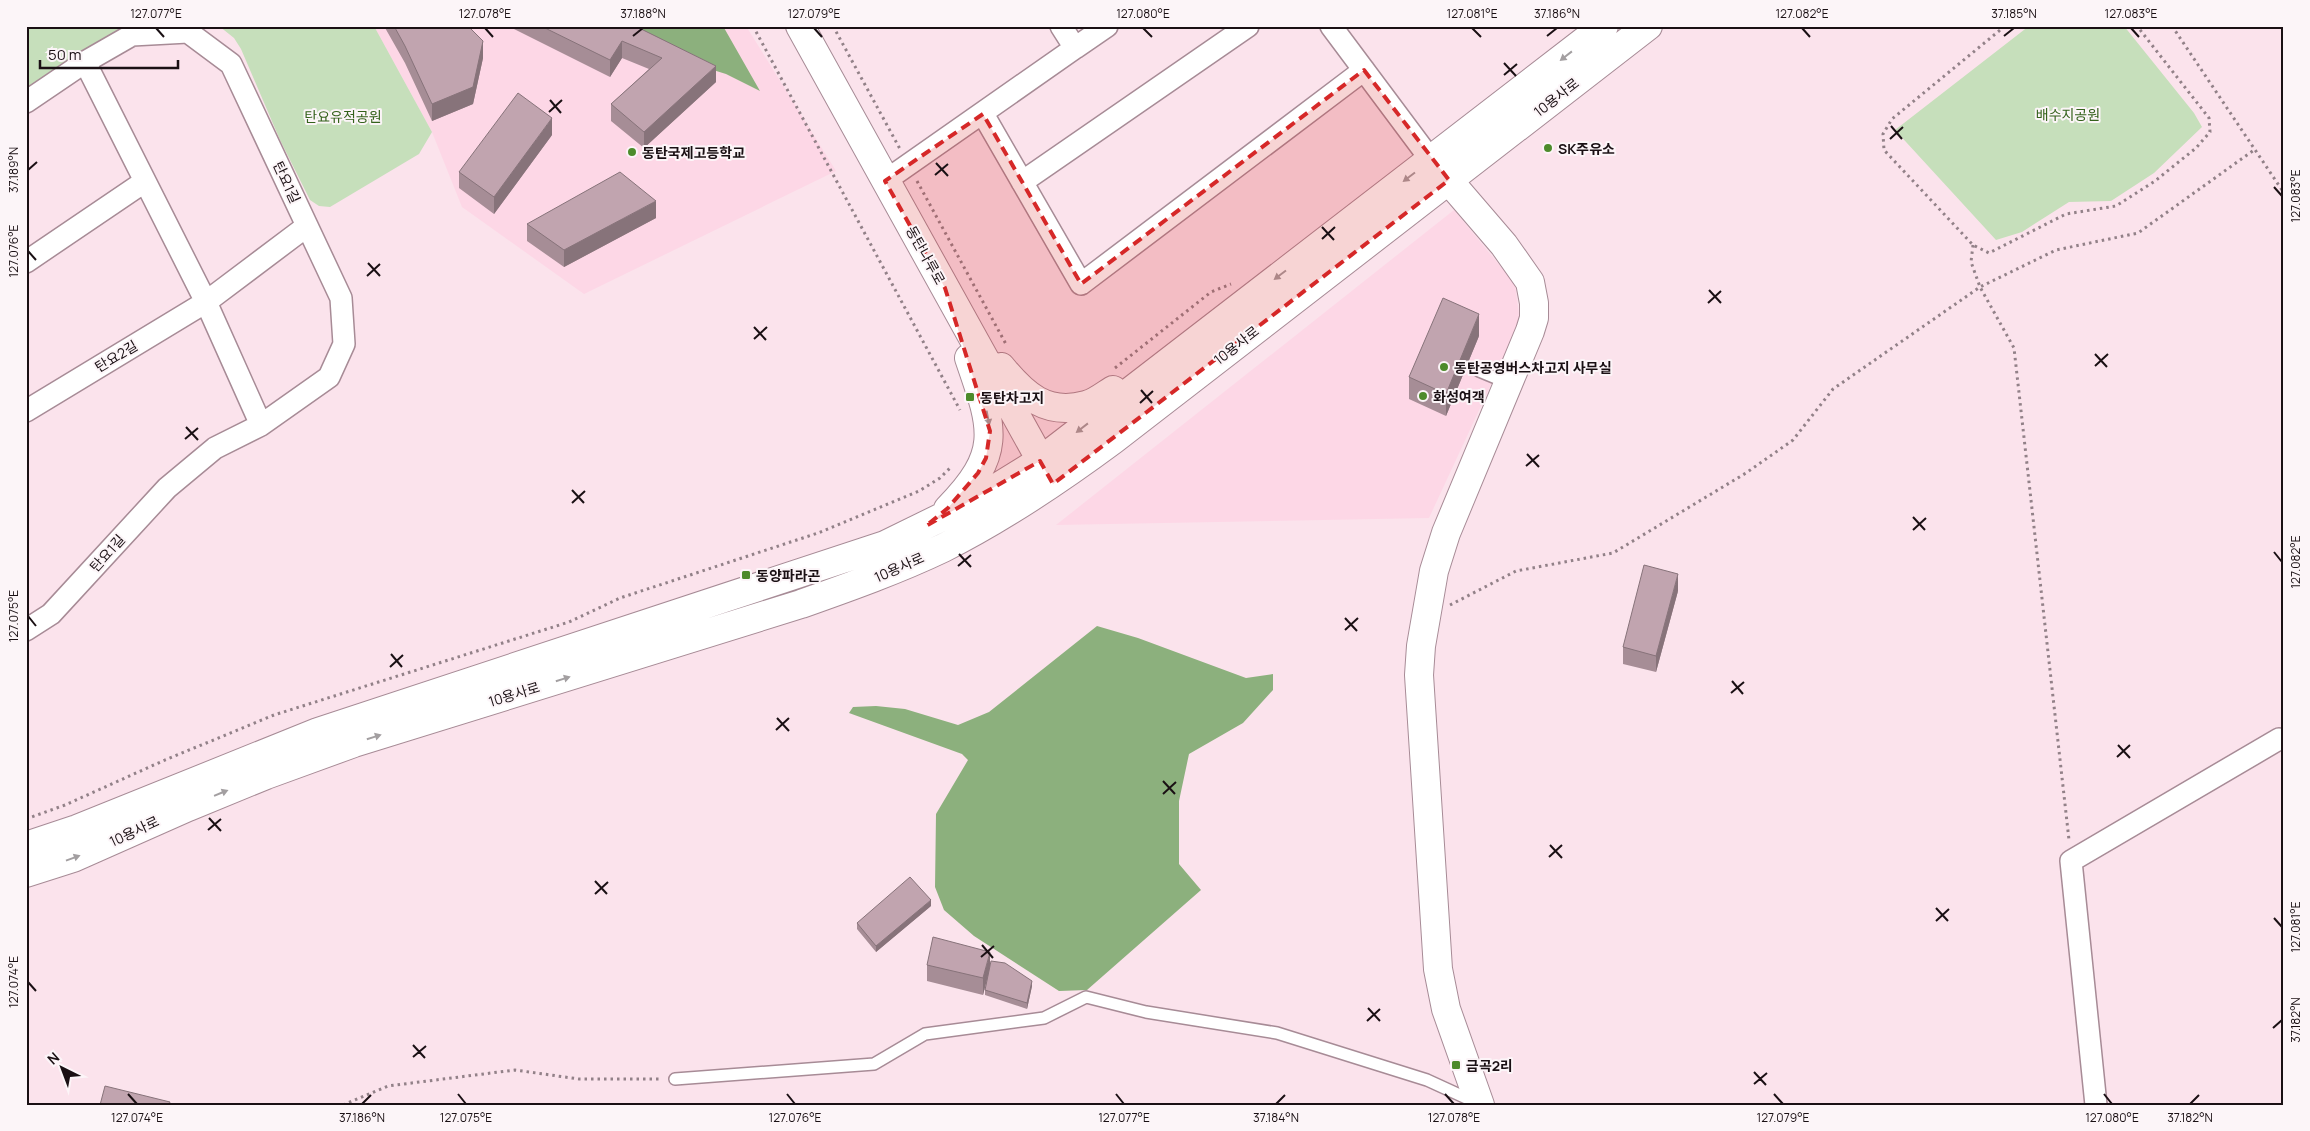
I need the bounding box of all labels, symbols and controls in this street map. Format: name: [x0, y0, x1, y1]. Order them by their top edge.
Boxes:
text: 127.077°E: [130, 5, 182, 22]
text: 127.078°E: [459, 5, 511, 22]
text: 37.188°N: [620, 5, 666, 22]
text: 127.079°E: [788, 5, 841, 22]
text: 127.080°E: [1116, 5, 1170, 22]
text: 127.081°E: [1447, 5, 1498, 22]
text: 37.186°N: [1534, 5, 1580, 22]
text: 127.082°E: [1775, 5, 1829, 22]
text: 37.185°N: [1991, 5, 2037, 22]
text: 127.083°E: [2105, 5, 2158, 22]
scale bar: [40, 38, 178, 70]
text: 50 m: [48, 44, 82, 65]
one-way arrow: [1559, 51, 1572, 61]
street label: 10용사로: [1529, 73, 1583, 121]
park label: 배수지공원: [2036, 105, 2100, 124]
park label: 탄요유적공원: [304, 107, 382, 126]
place label: SK주유소: [1558, 139, 1615, 158]
marker: SK주유소: [1542, 142, 1554, 154]
place label: 동탄국제고등학교: [642, 143, 745, 162]
marker: 동탄국제고등학교: [626, 146, 638, 158]
text: 37.189°N: [5, 147, 22, 193]
street label: 탄요1길: [269, 158, 305, 206]
text: 127.083°E: [2287, 169, 2304, 222]
one-way arrow: [1403, 171, 1416, 182]
street label: 동탄나루로: [902, 222, 950, 288]
text: 127.076°E: [5, 224, 22, 277]
one-way arrow: [1274, 270, 1287, 281]
street label: 10용사로: [1209, 321, 1263, 369]
street label: 탄요2길: [91, 336, 141, 376]
place label: 동탄공영버스차고지 사무실: [1454, 358, 1611, 377]
marker: 동탄공영버스차고지 사무실: [1438, 361, 1450, 373]
place label: 화성여객: [1433, 387, 1485, 406]
place label: 동탄차고지: [980, 388, 1044, 407]
marker: 화성여객: [1417, 390, 1429, 402]
marker: 동탄차고지: [964, 391, 976, 403]
one-way arrow: [984, 410, 992, 426]
one-way arrow: [1076, 423, 1089, 434]
street label: 탄요1길: [85, 530, 129, 576]
text: 127.082°E: [2287, 535, 2304, 589]
street label: 10용사로: [871, 548, 927, 586]
place label: 동양파라곤: [756, 566, 821, 585]
marker: 동양파라곤: [740, 569, 752, 581]
text: 127.075°E: [5, 590, 22, 642]
one-way arrow: [555, 674, 570, 682]
street label: 10용사로: [486, 677, 542, 711]
one-way arrow: [367, 733, 382, 741]
one-way arrow: [214, 789, 229, 796]
street label: 10용사로: [106, 811, 162, 851]
one-way arrow: [65, 854, 80, 861]
text: 127.081°E: [2287, 901, 2304, 953]
text: 127.074°E: [5, 956, 22, 1008]
text: 37.182°N: [2287, 997, 2304, 1043]
north arrow: [38, 1044, 88, 1094]
text: N: [43, 1048, 63, 1068]
place label: 금곡2리: [1466, 1056, 1513, 1075]
marker: 금곡2리: [1450, 1059, 1462, 1071]
text: 127.074°E: [111, 1109, 163, 1126]
text: 37.186°N: [339, 1109, 385, 1126]
text: 127.075°E: [440, 1109, 492, 1126]
text: 127.076°E: [769, 1109, 822, 1126]
text: 127.077°E: [1098, 1109, 1150, 1126]
text: 37.184°N: [1253, 1109, 1299, 1126]
text: 127.078°E: [1428, 1109, 1480, 1126]
text: 127.079°E: [1757, 1109, 1810, 1126]
text: 127.080°E: [2085, 1109, 2139, 1126]
text: 37.182°N: [2167, 1109, 2213, 1126]

